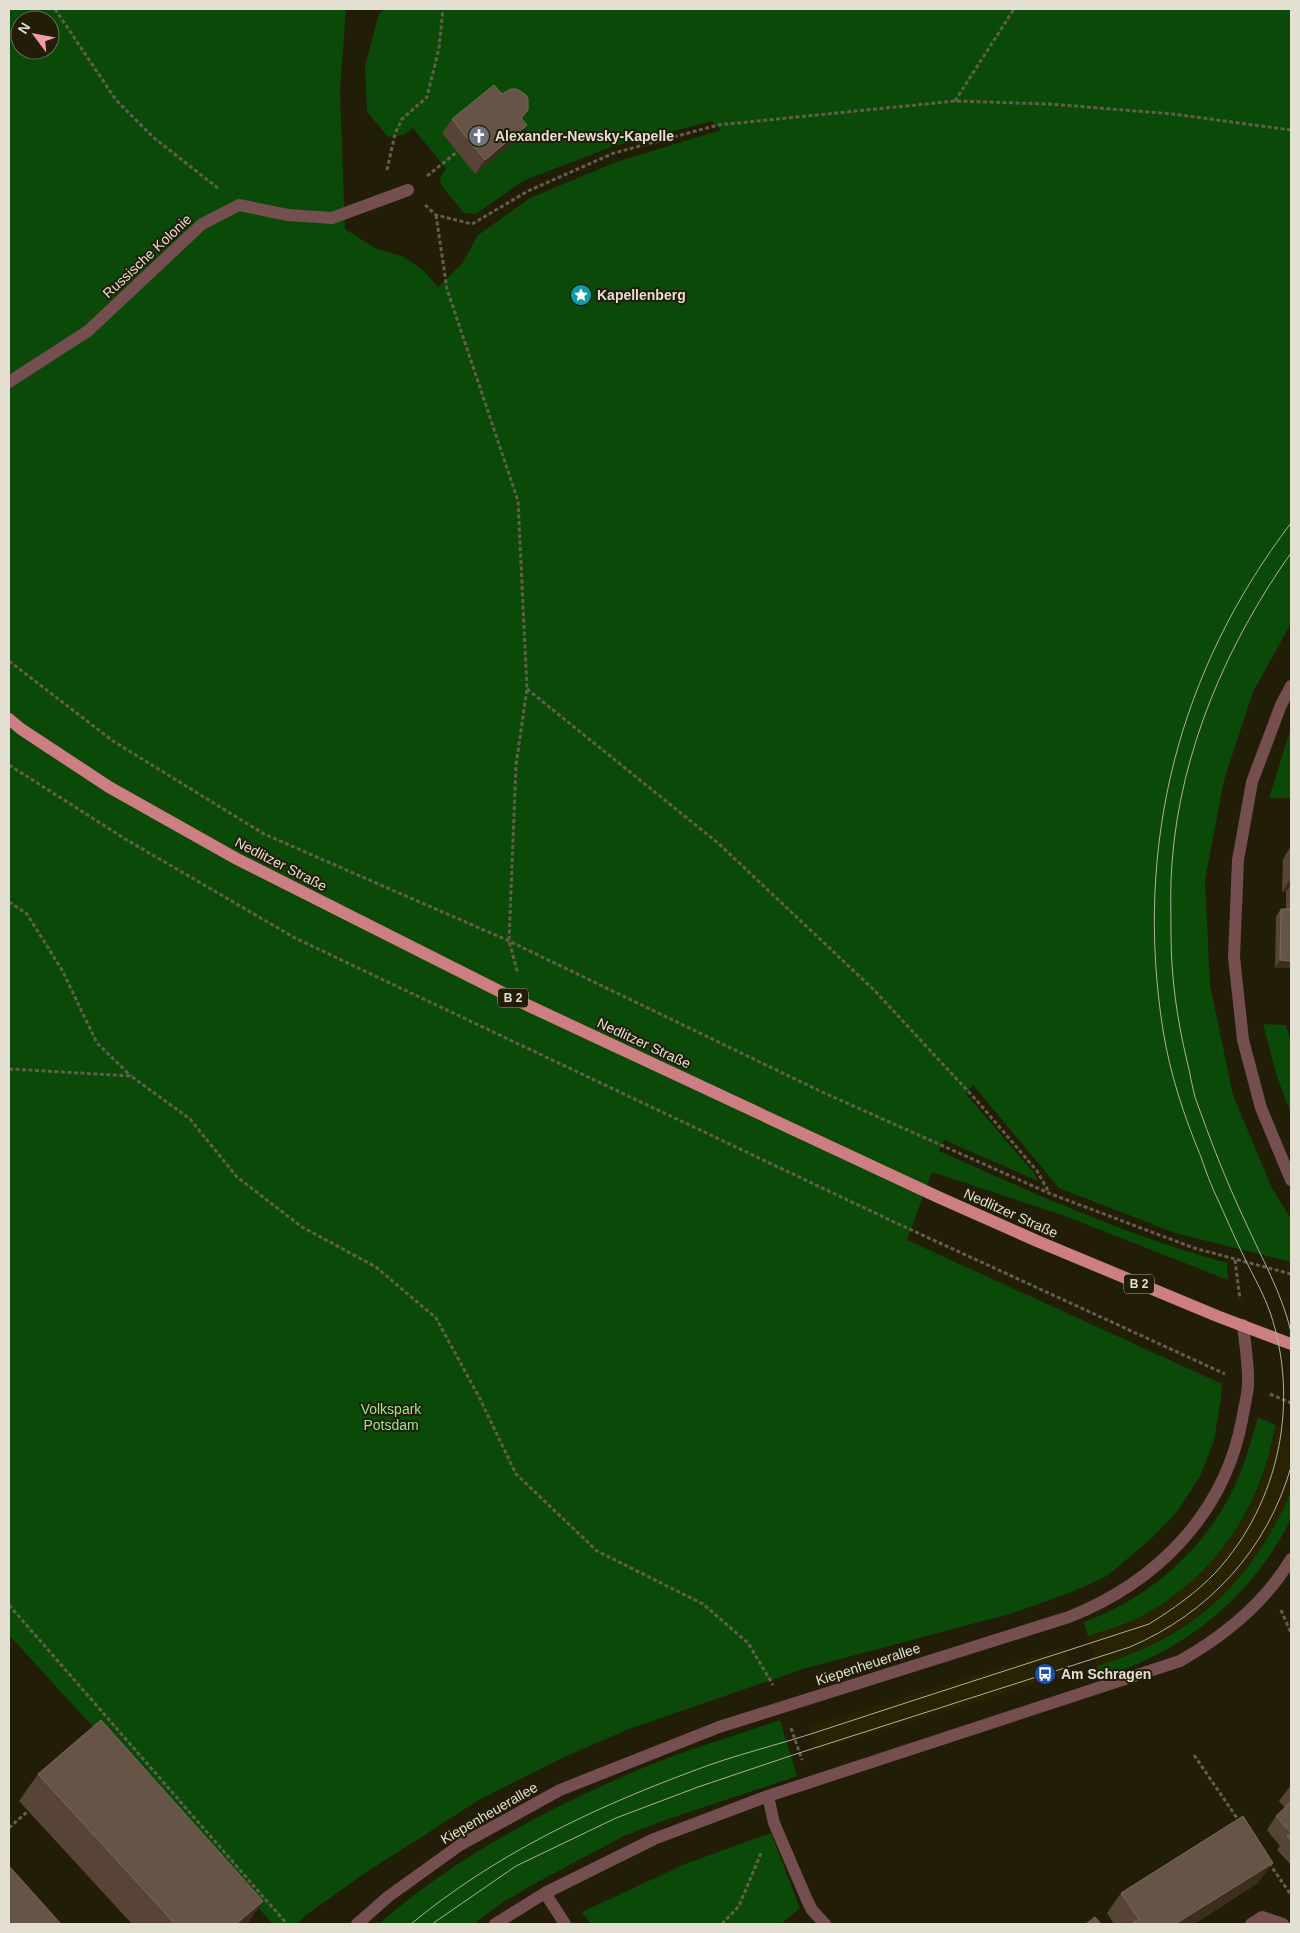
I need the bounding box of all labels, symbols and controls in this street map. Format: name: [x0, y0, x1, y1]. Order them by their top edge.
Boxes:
north arrow: [10, 10, 60, 60]
text: N: [15, 20, 33, 37]
church icon: Alexander-Newsky-Kapelle: [467, 124, 491, 148]
place label: Alexander-Newsky-Kapelle: [495, 128, 674, 144]
street label: Russische Kolonie: [99, 211, 195, 301]
place icon: Kapellenberg: [569, 283, 593, 307]
place label: Kapellenberg: [597, 287, 686, 303]
street label: Nedlitzer Straße: [232, 834, 330, 894]
road number: B 2: [498, 988, 528, 1008]
street label: Nedlitzer Straße: [595, 1014, 693, 1072]
street label: Nedlitzer Straße: [962, 1185, 1061, 1241]
road number: B 2: [1124, 1274, 1154, 1294]
park label: Volkspark Potsdam: [361, 1401, 422, 1433]
street label: Kiepenheuerallee: [814, 1639, 922, 1688]
bus stop icon: Am Schragen: [1033, 1662, 1057, 1686]
place label: Am Schragen: [1061, 1666, 1151, 1682]
street label: Kiepenheuerallee: [438, 1779, 540, 1847]

